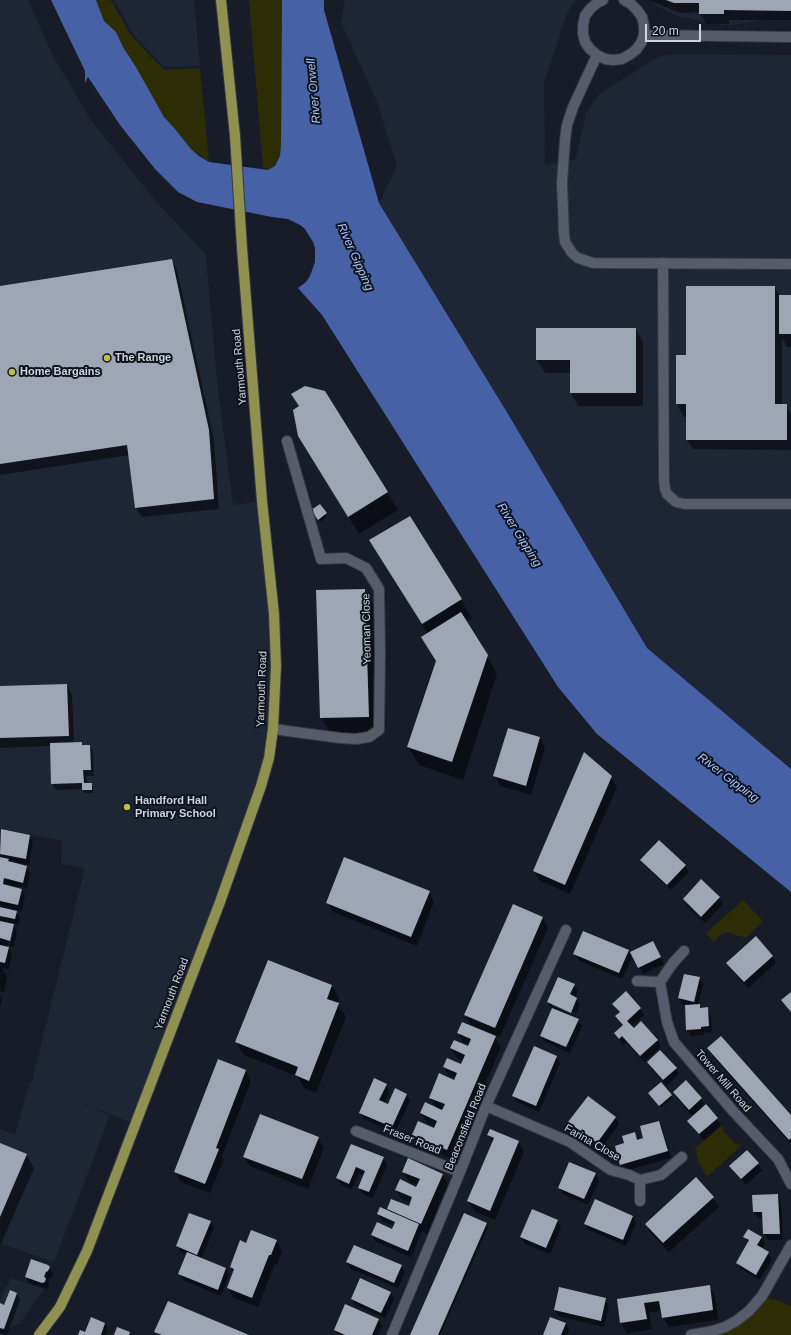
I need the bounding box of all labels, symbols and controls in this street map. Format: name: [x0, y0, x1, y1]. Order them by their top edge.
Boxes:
scale bar: [647, 16, 703, 42]
text: 20 m: [652, 24, 679, 38]
water label: River Orwell: [304, 58, 324, 124]
water label: River Gipping: [334, 221, 376, 293]
street label: Yarmouth Road: [230, 328, 250, 406]
place label: The Range: [115, 351, 171, 365]
marker: The Range: [102, 353, 112, 363]
place label: Home Bargains: [20, 365, 101, 379]
marker: Home Bargains: [7, 367, 17, 377]
water label: River Gipping: [494, 500, 544, 570]
street label: Yeoman Close: [360, 593, 374, 665]
street label: Yarmouth Road: [254, 651, 270, 727]
water label: River Gipping: [695, 750, 761, 806]
place label: Handford Hall Primary School: [135, 794, 216, 820]
marker: Handford Hall Primary School: [122, 802, 132, 812]
street label: Yarmouth Road: [152, 956, 192, 1032]
street label: Tower Mill Road: [692, 1047, 754, 1115]
street label: Beaconsfield Road: [443, 1082, 489, 1172]
street label: Fraser Road: [381, 1122, 443, 1158]
street label: Farina Close: [562, 1122, 622, 1164]

